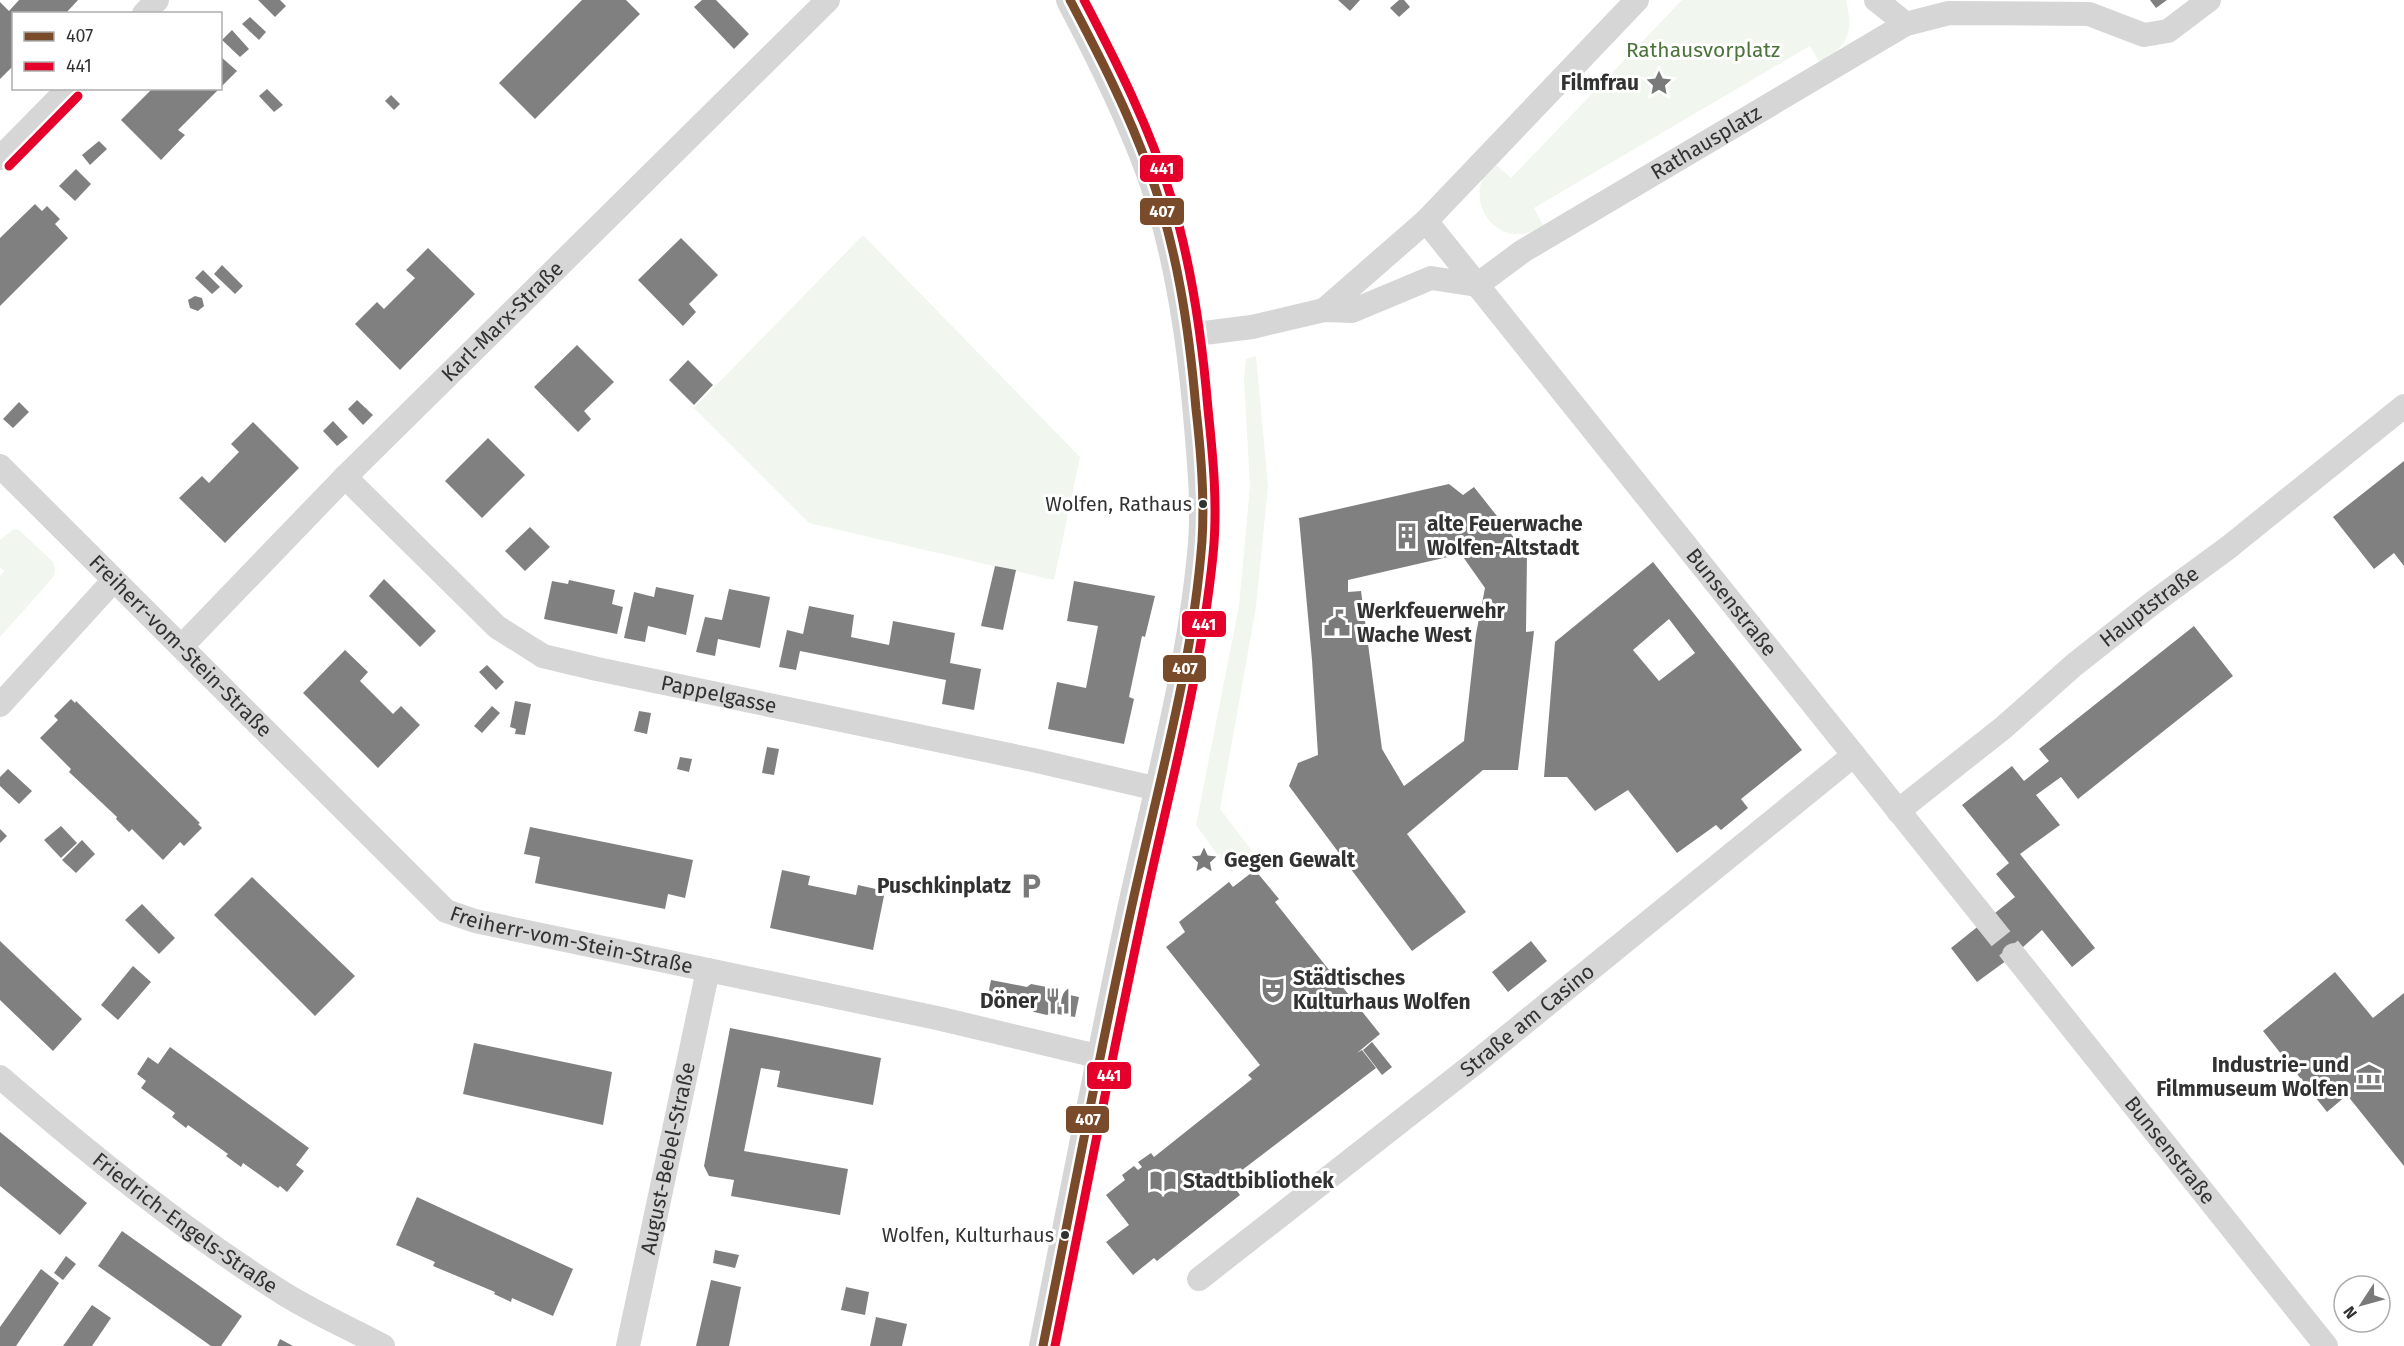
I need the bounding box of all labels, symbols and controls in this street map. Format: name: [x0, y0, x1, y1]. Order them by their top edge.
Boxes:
legend: [12, 12, 222, 90]
text: 407: [66, 25, 93, 47]
park label: Rathausvorplatz: [1626, 37, 1780, 63]
text: 441: [66, 55, 92, 77]
place icon: Filmfrau: [1644, 68, 1674, 98]
place label: Filmfrau: [1561, 70, 1639, 96]
street label: Rathausplatz: [1646, 100, 1766, 185]
line badge: 441: [1139, 154, 1184, 183]
text: 441: [1150, 159, 1174, 178]
line badge: 407: [1139, 197, 1185, 226]
text: 407: [1149, 202, 1175, 221]
street label: Karl-Marx-Straße: [436, 256, 569, 387]
place label: Wolfen, Rathaus: [1045, 492, 1192, 516]
marker: Wolfen, Rathaus: [1197, 498, 1209, 510]
place label: alte Feuerwache Wolfen-Altstadt: [1427, 511, 1583, 561]
building icon: alte Feuerwache Wolfen-Altstadt: [1392, 521, 1422, 551]
street label: Bunsenstraße: [1680, 543, 1783, 662]
street label: Freiherr-vom-Stein-Straße: [84, 549, 277, 743]
street label: Hauptstraße: [2094, 561, 2204, 653]
place label: Werkfeuerwehr Wache West: [1357, 598, 1506, 648]
public building icon: Werkfeuerwehr Wache West: [1322, 608, 1352, 638]
line badge: 441: [1181, 610, 1227, 638]
text: 441: [1192, 615, 1216, 634]
line badge: 407: [1162, 654, 1207, 683]
text: 407: [1172, 659, 1198, 678]
street label: Pappelgasse: [659, 670, 779, 719]
place icon: Gegen Gewalt: [1189, 845, 1219, 875]
place label: Gegen Gewalt: [1224, 847, 1356, 873]
parking icon: Puschkinplatz: [1016, 871, 1046, 901]
place label: Puschkinplatz: [877, 873, 1011, 899]
street label: Freiherr-vom-Stein-Straße: [446, 900, 695, 979]
street label: Straße am Casino: [1455, 958, 1600, 1083]
place label: Städtisches Kulturhaus Wolfen: [1293, 965, 1471, 1015]
theatre icon: Städtisches Kulturhaus Wolfen: [1258, 975, 1288, 1005]
restaurant icon: Döner: [1043, 986, 1073, 1016]
place label: Döner: [980, 988, 1039, 1014]
place label: Industrie- und Filmmuseum Wolfen: [2156, 1052, 2349, 1102]
street label: August-Bebel-Straße: [635, 1060, 701, 1257]
line badge: 441: [1086, 1061, 1132, 1090]
museum icon: Industrie- und Filmmuseum Wolfen: [2354, 1062, 2384, 1092]
text: 441: [1097, 1066, 1121, 1085]
street label: Bunsenstraße: [2119, 1091, 2221, 1210]
line badge: 407: [1065, 1105, 1110, 1134]
text: 407: [1075, 1110, 1101, 1129]
street label: Friedrich-Engels-Straße: [87, 1147, 283, 1299]
library icon: Stadtbibliothek: [1148, 1166, 1178, 1196]
place label: Stadtbibliothek: [1183, 1168, 1334, 1194]
place label: Wolfen, Kulturhaus: [882, 1223, 1054, 1247]
marker: Wolfen, Kulturhaus: [1059, 1229, 1071, 1241]
north arrow: [2332, 1274, 2392, 1334]
text: N: [2339, 1303, 2361, 1322]

